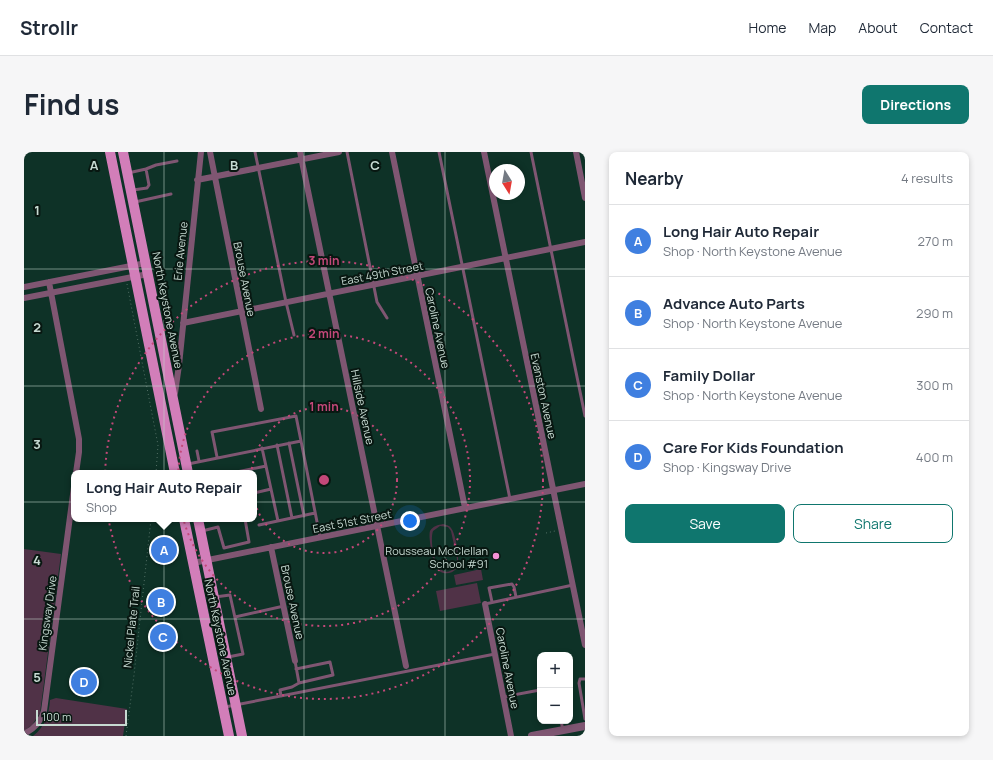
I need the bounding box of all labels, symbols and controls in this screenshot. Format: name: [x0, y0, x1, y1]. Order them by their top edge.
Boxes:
text: Strollr: [20, 15, 78, 41]
text: Home: [749, 18, 786, 37]
text: Map: [808, 18, 836, 37]
text: About: [858, 18, 898, 37]
text: Contact: [920, 18, 973, 37]
text: Find us: [24, 85, 119, 123]
button: Directions: [862, 85, 969, 124]
text: A: [90, 156, 99, 174]
text: B: [230, 156, 238, 174]
text: C: [370, 156, 380, 174]
north arrow: [489, 164, 525, 200]
text: Nearby: [625, 167, 683, 190]
text: 4 results: [901, 169, 953, 187]
text: 1: [34, 201, 40, 219]
street label: Erie Avenue: [169, 220, 191, 281]
text: Long Hair Auto Repair: [663, 221, 819, 242]
text: A: [634, 232, 642, 250]
text: 270 m: [918, 232, 953, 250]
street label: Brouse Avenue: [230, 240, 260, 318]
text: Shop · North Keystone Avenue: [663, 242, 842, 260]
street label: North Keystone Avenue: [149, 250, 187, 370]
text: 3 min: [308, 252, 340, 269]
street label: East 49th Street: [340, 258, 424, 288]
street label: Caroline Avenue: [422, 286, 454, 370]
text: Advance Auto Parts: [663, 293, 805, 314]
text: B: [634, 304, 642, 322]
text: 290 m: [916, 304, 953, 322]
text: Shop · North Keystone Avenue: [663, 314, 842, 332]
text: 2: [33, 318, 41, 336]
text: 2 min: [308, 325, 340, 342]
street label: Evanston Avenue: [528, 352, 561, 441]
text: Family Dollar: [663, 365, 755, 386]
street label: Hillside Avenue: [348, 368, 378, 446]
text: C: [633, 376, 643, 394]
text: 300 m: [916, 376, 953, 394]
text: Shop · North Keystone Avenue: [663, 386, 842, 404]
text: 1 min: [309, 398, 339, 415]
text: 3: [33, 435, 41, 453]
text: Care For Kids Foundation: [663, 437, 844, 458]
text: D: [633, 448, 643, 466]
text: 400 m: [916, 448, 953, 466]
text: Shop · Kingsway Drive: [663, 458, 791, 476]
popup: [71, 470, 257, 522]
centre of rings: [317, 473, 331, 487]
text: Long Hair Auto Repair: [86, 477, 242, 498]
text: Shop: [86, 498, 117, 516]
button: Save: [625, 504, 785, 543]
button: Share: [793, 504, 953, 543]
street label: East 51st Street: [311, 506, 393, 536]
your location: [400, 511, 420, 531]
pin: A: [151, 535, 177, 565]
place label: Rousseau McClellan School #91: [385, 543, 488, 571]
text: 4: [33, 551, 41, 569]
marker: Rousseau McClellan School #91: [491, 551, 501, 561]
street label: Brouse Avenue: [278, 563, 308, 641]
street label: Kingsway Drive: [34, 574, 60, 651]
street label: North Keystone Avenue: [201, 577, 241, 697]
street label: Nickel Plate Trail: [119, 586, 143, 668]
pin: B: [148, 587, 174, 617]
pin: C: [150, 622, 176, 652]
street label: Caroline Avenue: [493, 626, 523, 710]
map controls: [537, 652, 573, 724]
button: +: [537, 652, 573, 688]
pin: D: [71, 667, 97, 697]
text: 5: [33, 668, 41, 686]
button: −: [537, 688, 573, 724]
scale bar: [36, 708, 127, 727]
text: 100 m: [42, 709, 71, 724]

